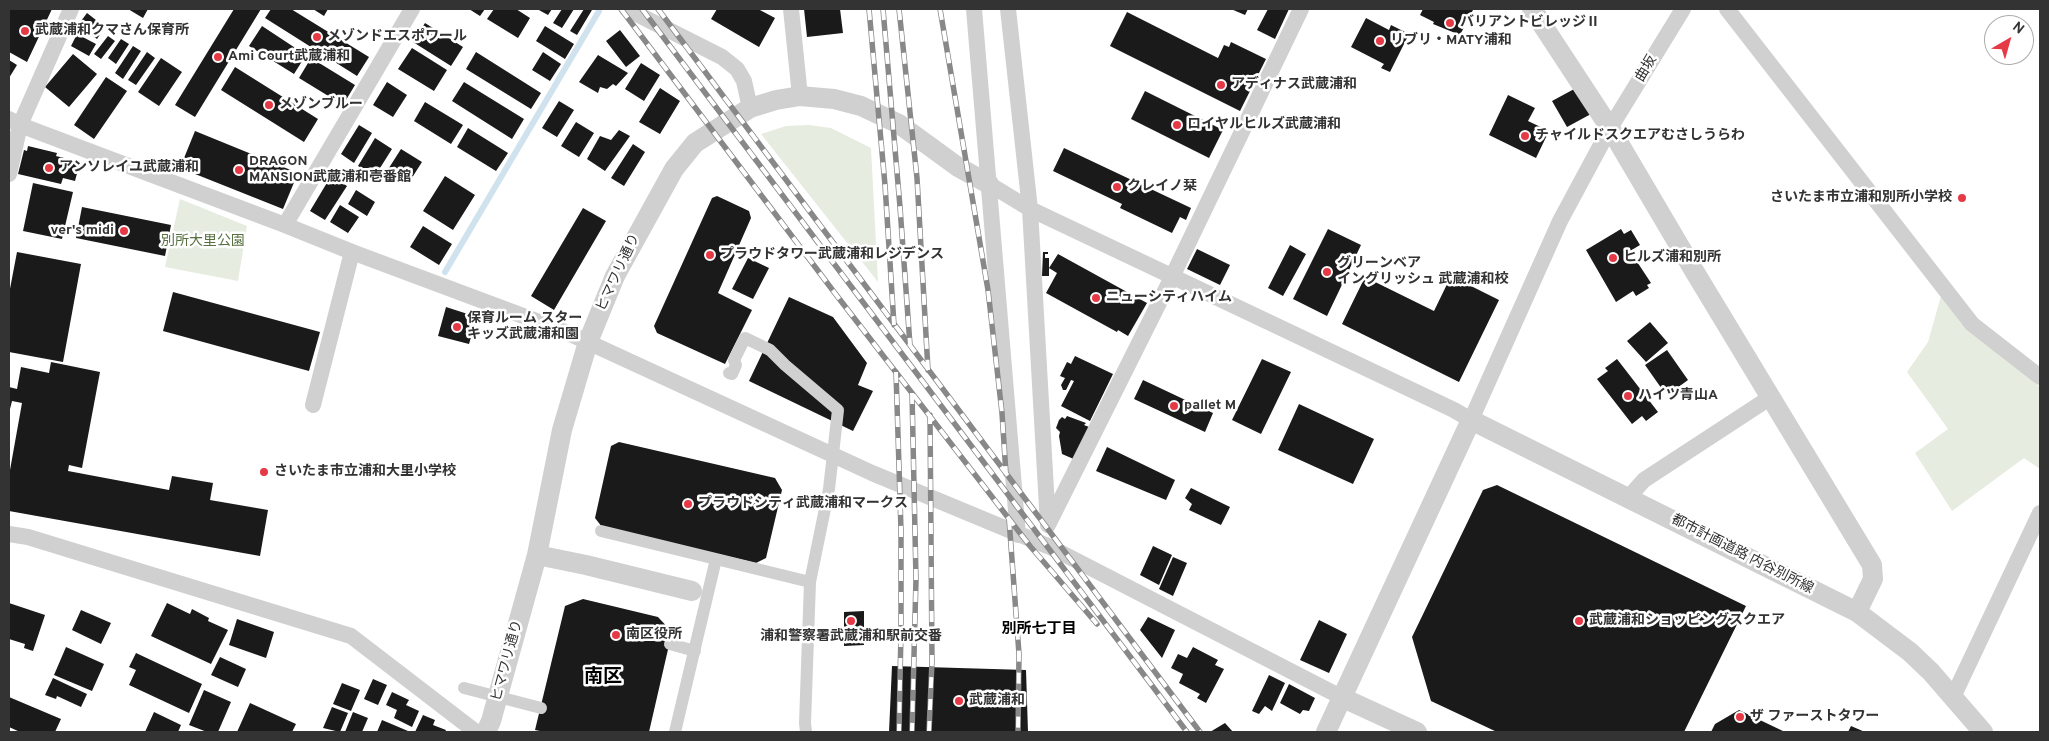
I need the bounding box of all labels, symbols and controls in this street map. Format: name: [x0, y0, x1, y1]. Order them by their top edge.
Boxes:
place label: バリアントビレッジⅡ: [1460, 15, 1600, 31]
north arrow: [1984, 15, 2034, 65]
marker: バリアントビレッジⅡ: [1444, 17, 1456, 29]
text: N: [2009, 19, 2027, 38]
place label: 武蔵浦和クマさん保育所: [35, 23, 189, 39]
marker: 武蔵浦和クマさん保育所: [19, 25, 31, 37]
place label: メゾンドエスポワール: [327, 29, 467, 45]
marker: メゾンドエスポワール: [311, 31, 323, 43]
place label: リブリ・MATY浦和: [1390, 33, 1512, 49]
marker: リブリ・MATY浦和: [1374, 35, 1386, 47]
place label: Ami Court武蔵浦和: [228, 49, 350, 65]
marker: Ami Court武蔵浦和: [212, 51, 224, 63]
street label: 曲坂: [1633, 53, 1661, 85]
place label: アディナス武蔵浦和: [1231, 77, 1357, 93]
marker: アディナス武蔵浦和: [1215, 79, 1227, 91]
place label: メゾンブルー: [279, 97, 363, 113]
marker: メゾンブルー: [263, 99, 275, 111]
place label: ロイヤルヒルズ武蔵浦和: [1187, 117, 1341, 133]
marker: ロイヤルヒルズ武蔵浦和: [1171, 119, 1183, 131]
place label: チャイルドスクエアむさしうらわ: [1535, 128, 1745, 144]
marker: チャイルドスクエアむさしうらわ: [1519, 130, 1531, 142]
place label: DRAGON MANSION武蔵浦和壱番館: [249, 154, 411, 186]
place label: アンソレイユ武蔵浦和: [59, 160, 199, 176]
marker: アンソレイユ武蔵浦和: [43, 162, 55, 174]
marker: DRAGON MANSION武蔵浦和壱番館: [233, 164, 245, 176]
place label: クレイノ栞: [1127, 179, 1197, 195]
marker: クレイノ栞: [1111, 181, 1123, 193]
place label: さいたま市立浦和別所小学校: [1770, 190, 1952, 206]
marker: さいたま市立浦和別所小学校: [1956, 192, 1968, 204]
place label: ver's midi: [51, 223, 114, 239]
marker: ver's midi: [118, 225, 130, 237]
street label: ヒマワリ通り: [594, 231, 644, 315]
park label: 別所大里公園: [161, 234, 245, 250]
place label: プラウドタワー武蔵浦和レジデンス: [720, 247, 944, 263]
marker: プラウドタワー武蔵浦和レジデンス: [704, 249, 716, 261]
place label: ヒルズ浦和別所: [1623, 250, 1721, 266]
marker: ヒルズ浦和別所: [1607, 252, 1619, 264]
place label: グリーンベア イングリッシュ 武蔵浦和校: [1337, 256, 1508, 288]
marker: グリーンベア イングリッシュ 武蔵浦和校: [1321, 266, 1333, 278]
place label: ニューシティハイム: [1106, 290, 1232, 306]
marker: ニューシティハイム: [1090, 292, 1102, 304]
place label: 保育ルーム スター キッズ武蔵浦和園: [467, 311, 582, 344]
marker: 保育ルーム スター キッズ武蔵浦和園: [451, 321, 463, 333]
place label: ハイツ青山A: [1638, 388, 1718, 404]
marker: ハイツ青山A: [1622, 390, 1634, 402]
place label: pallet M: [1184, 398, 1236, 414]
marker: pallet M: [1168, 400, 1180, 412]
place label: さいたま市立浦和大里小学校: [274, 464, 456, 480]
marker: さいたま市立浦和大里小学校: [258, 466, 270, 478]
place label: プラウドシティ武蔵浦和マークス: [698, 496, 908, 512]
marker: プラウドシティ武蔵浦和マークス: [682, 498, 694, 510]
street label: 都市計画道路 内谷別所線: [1668, 512, 1816, 598]
place label: 武蔵浦和ショッピングスクエア: [1589, 613, 1785, 629]
marker: 浦和警察署武蔵浦和駅前交番: [845, 615, 857, 627]
marker: 武蔵浦和ショッピングスクエア: [1573, 615, 1585, 627]
street label: ヒマワリ通り: [489, 618, 527, 704]
district label: 別所七丁目: [1002, 621, 1076, 639]
place label: 南区役所: [626, 627, 682, 643]
marker: 南区役所: [610, 629, 622, 641]
place label: 浦和警察署武蔵浦和駅前交番: [760, 629, 942, 645]
district label: 南区: [584, 667, 622, 689]
place label: 武蔵浦和: [969, 693, 1025, 709]
marker: 武蔵浦和: [953, 695, 965, 707]
place label: ザ ファーストタワー: [1750, 709, 1879, 725]
marker: ザ ファーストタワー: [1734, 711, 1746, 723]

